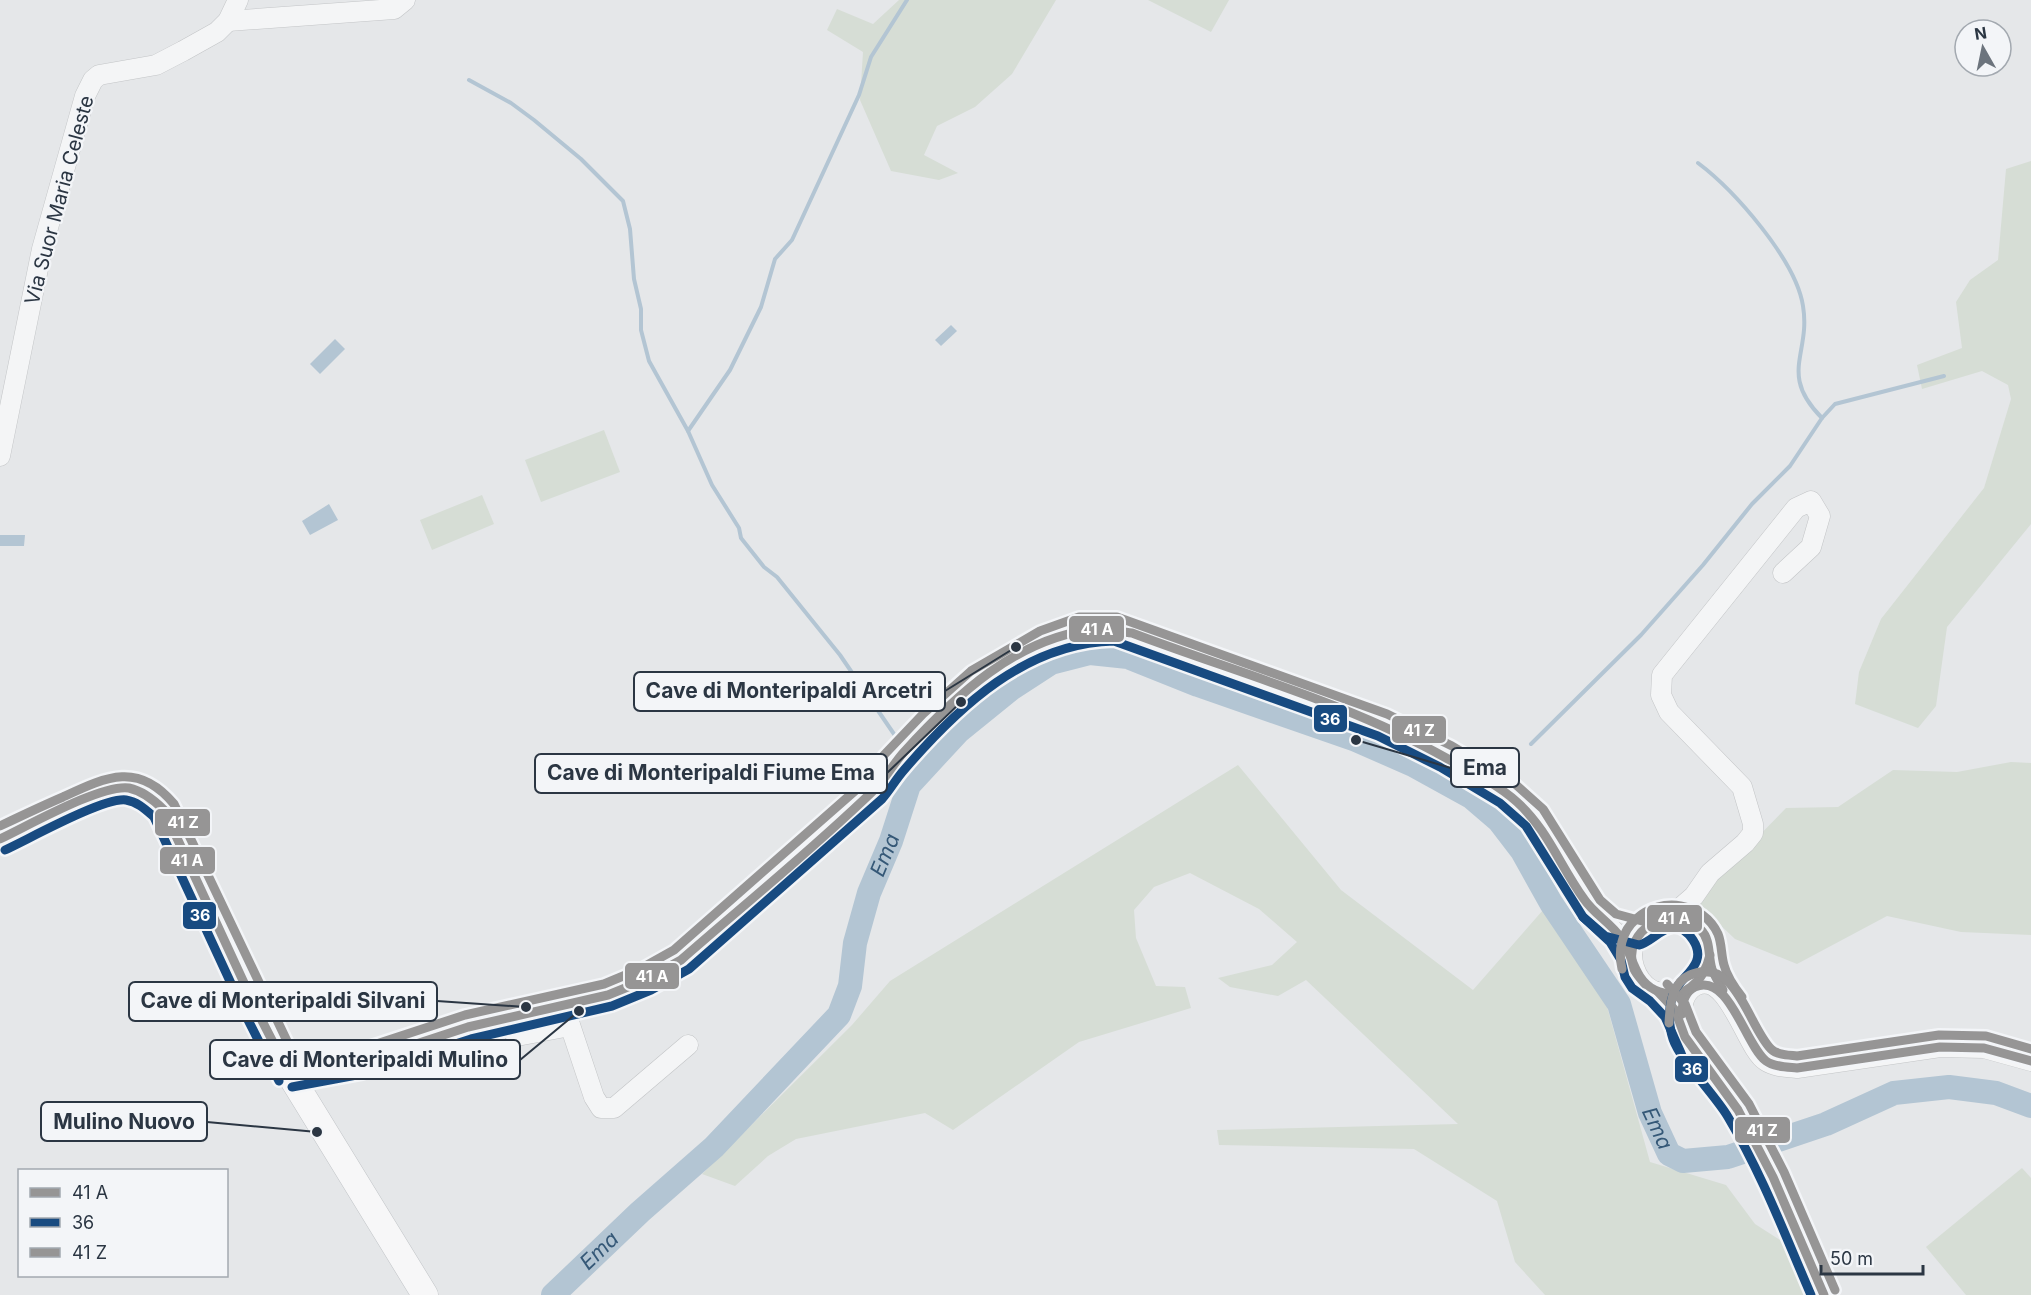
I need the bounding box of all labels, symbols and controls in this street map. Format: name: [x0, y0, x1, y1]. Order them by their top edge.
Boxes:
north arrow: [1953, 18, 2013, 78]
text: N: [1973, 22, 1988, 44]
street label: Via Suor Maria Celeste: [20, 93, 98, 307]
line badge: 41 A: [1068, 615, 1125, 643]
text: 41 A: [1081, 619, 1113, 639]
callout: Cave di Monteripaldi Arcetri: [634, 672, 945, 711]
text: Cave di Monteripaldi Arcetri: [646, 678, 932, 703]
line badge: 36: [1313, 704, 1348, 733]
text: 36: [1320, 709, 1340, 729]
line badge: 41 Z: [1391, 715, 1447, 744]
text: 41 Z: [1403, 720, 1435, 740]
callout: Ema: [1451, 748, 1519, 787]
callout: Cave di Monteripaldi Fiume Ema: [535, 754, 887, 793]
text: Ema: [1463, 755, 1507, 780]
text: Cave di Monteripaldi Fiume Ema: [547, 760, 875, 785]
line badge: 41 Z: [154, 808, 211, 837]
text: 41 Z: [167, 812, 199, 832]
water label: Ema: [865, 830, 905, 880]
line badge: 41 A: [159, 846, 216, 875]
text: 41 A: [171, 850, 203, 870]
line badge: 36: [182, 901, 217, 930]
line badge: 41 A: [1646, 904, 1703, 933]
text: 36: [190, 905, 210, 925]
text: 41 A: [1658, 908, 1690, 928]
line badge: 41 A: [624, 962, 680, 990]
text: 41 A: [636, 966, 668, 986]
callout: Cave di Monteripaldi Silvani: [129, 982, 437, 1021]
text: Cave di Monteripaldi Silvani: [141, 988, 425, 1013]
callout: Cave di Monteripaldi Mulino: [210, 1040, 520, 1079]
text: Cave di Monteripaldi Mulino: [222, 1047, 508, 1072]
line badge: 36: [1674, 1055, 1709, 1083]
text: 36: [1682, 1059, 1702, 1079]
callout: Mulino Nuovo: [41, 1102, 207, 1141]
water label: Ema: [1637, 1103, 1678, 1153]
text: Mulino Nuovo: [53, 1109, 195, 1134]
line badge: 41 Z: [1734, 1116, 1791, 1144]
text: 41 Z: [1746, 1120, 1778, 1140]
legend: [18, 1169, 228, 1277]
text: 41 A: [72, 1182, 108, 1203]
text: 36: [72, 1212, 94, 1233]
water label: Ema: [574, 1226, 624, 1275]
scale bar: [1821, 1238, 1923, 1276]
text: 41 Z: [72, 1242, 107, 1263]
text: 50 m: [1830, 1248, 1873, 1269]

